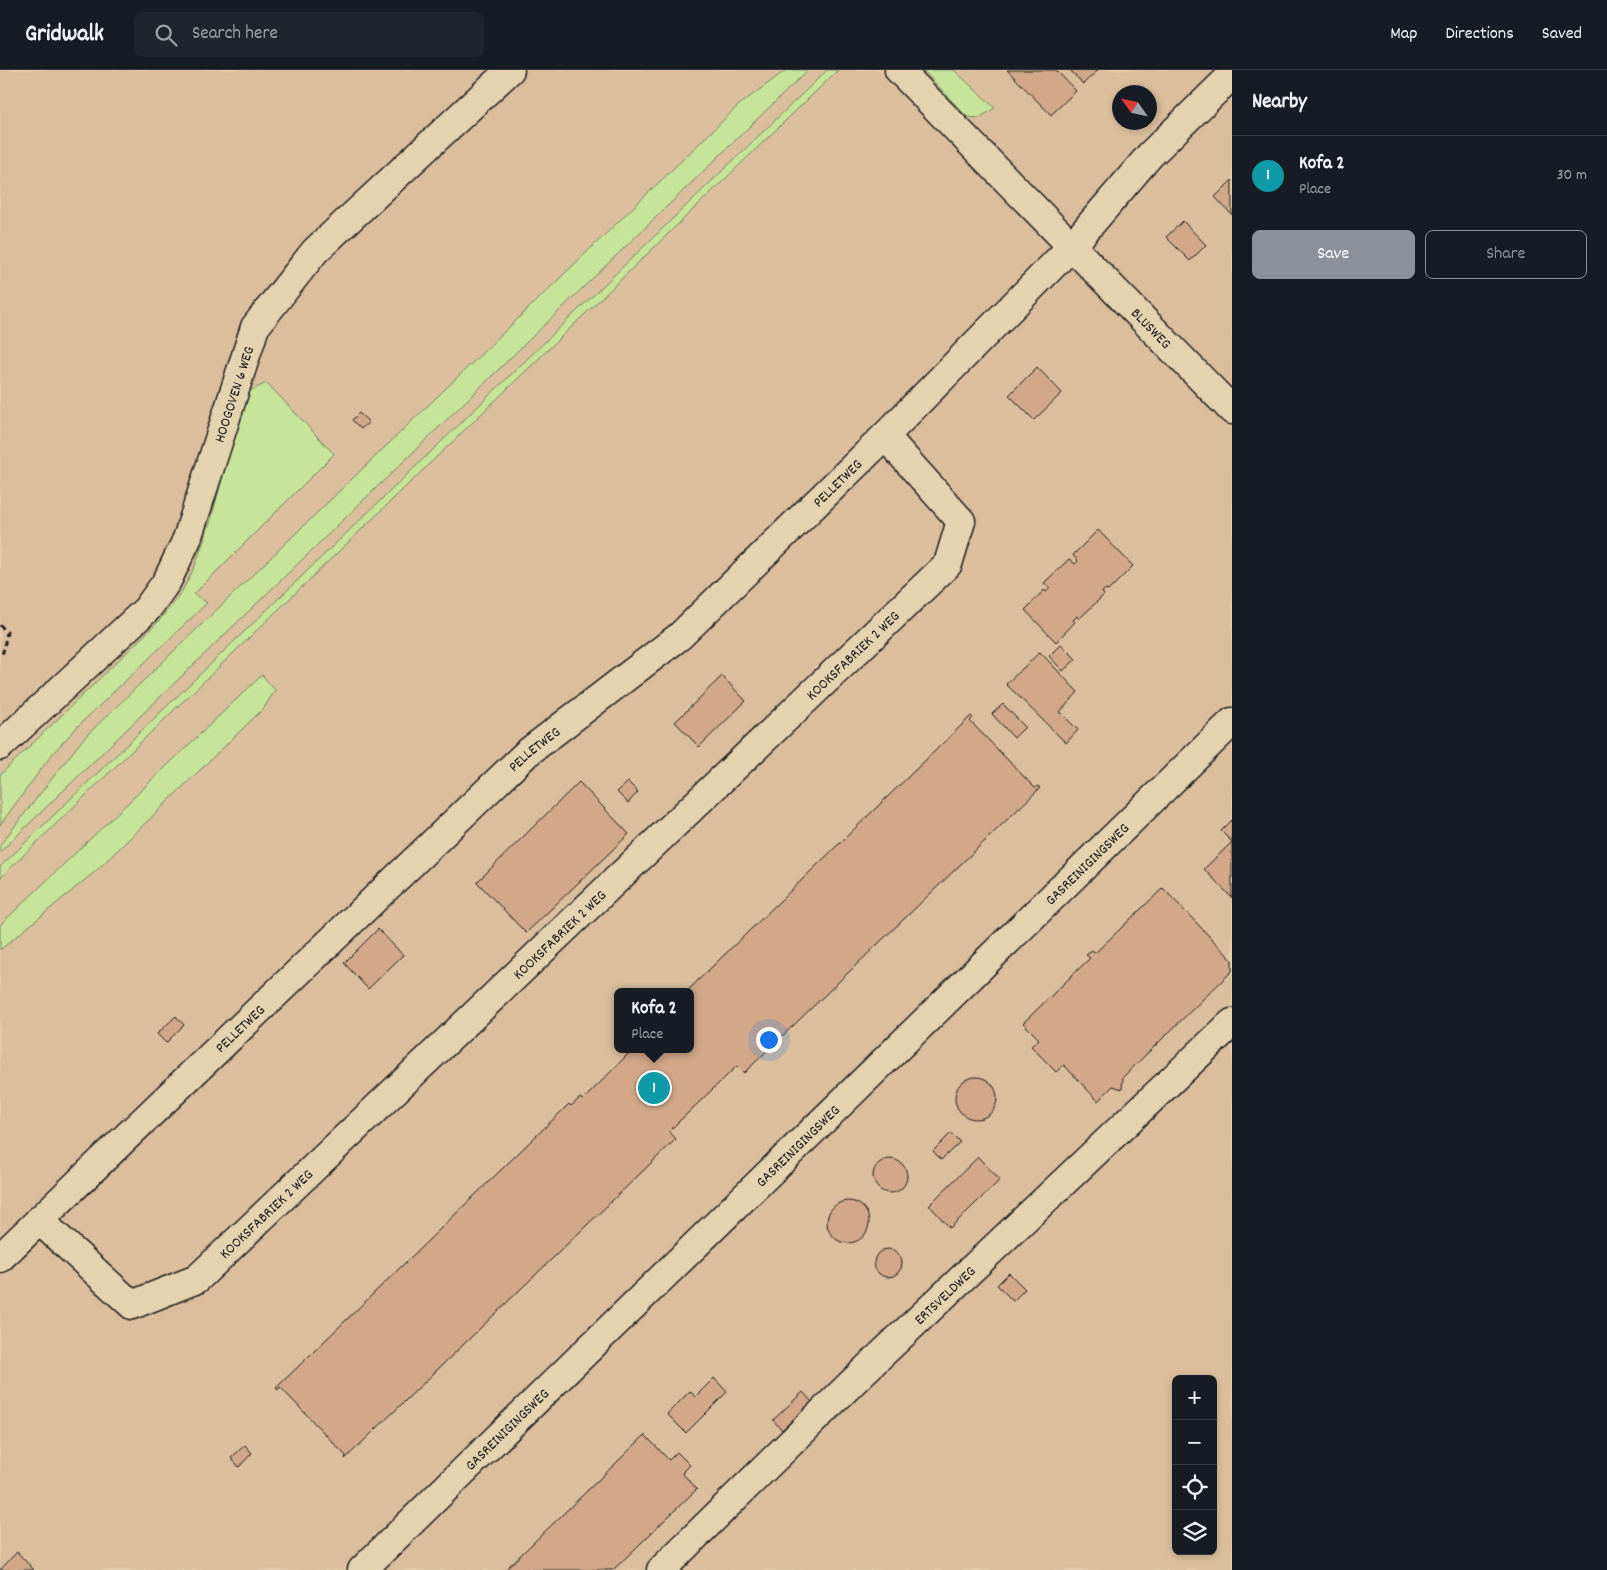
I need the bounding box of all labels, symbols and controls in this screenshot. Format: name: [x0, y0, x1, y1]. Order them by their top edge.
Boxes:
search box: [134, 12, 484, 57]
text: Gridwalk: [25, 18, 104, 52]
icon: search: [152, 21, 180, 49]
text: Search here: [192, 21, 278, 48]
text: Map: [1390, 22, 1417, 47]
text: Directions: [1445, 22, 1514, 47]
text: Saved: [1542, 22, 1582, 47]
north arrow: [1112, 85, 1157, 130]
text: Nearby: [1252, 88, 1307, 118]
text: Kofa 2: [1299, 151, 1345, 178]
text: 1: [1266, 164, 1270, 187]
text: 30 m: [1557, 164, 1587, 187]
text: Place: [1299, 178, 1331, 201]
button: Save: [1252, 230, 1415, 279]
button: Share: [1425, 230, 1587, 279]
street label: BLUSWEG: [1125, 304, 1176, 355]
street label: HOOGOVEN 6 WEG: [210, 344, 261, 446]
street label: PELLETWEG: [809, 455, 868, 514]
street label: KOOKSFABRIEK 2 WEG: [802, 606, 906, 706]
street label: PELLETWEG: [504, 722, 566, 778]
street label: GASREINIGINGSWEG: [1041, 819, 1135, 911]
street label: KOOKSFABRIEK 2 WEG: [509, 886, 612, 986]
popup: [614, 988, 694, 1053]
text: Kofa 2: [631, 996, 677, 1023]
street label: PELLETWEG: [211, 1000, 271, 1059]
text: Place: [631, 1023, 663, 1046]
your location: [756, 1027, 782, 1053]
pin: 1: [638, 1069, 670, 1107]
street label: GASREINIGINGSWEG: [752, 1101, 846, 1193]
street label: KOOKSFABRIEK 2 WEG: [215, 1165, 319, 1265]
street label: ERTSVELDWEG: [910, 1262, 982, 1331]
map controls: [1172, 1375, 1217, 1555]
button: +: [1172, 1375, 1217, 1420]
street label: GASREINIGINGSWEG: [461, 1384, 555, 1477]
button: −: [1172, 1420, 1217, 1465]
button: locate: [1172, 1465, 1217, 1510]
button: layers: [1172, 1510, 1217, 1555]

